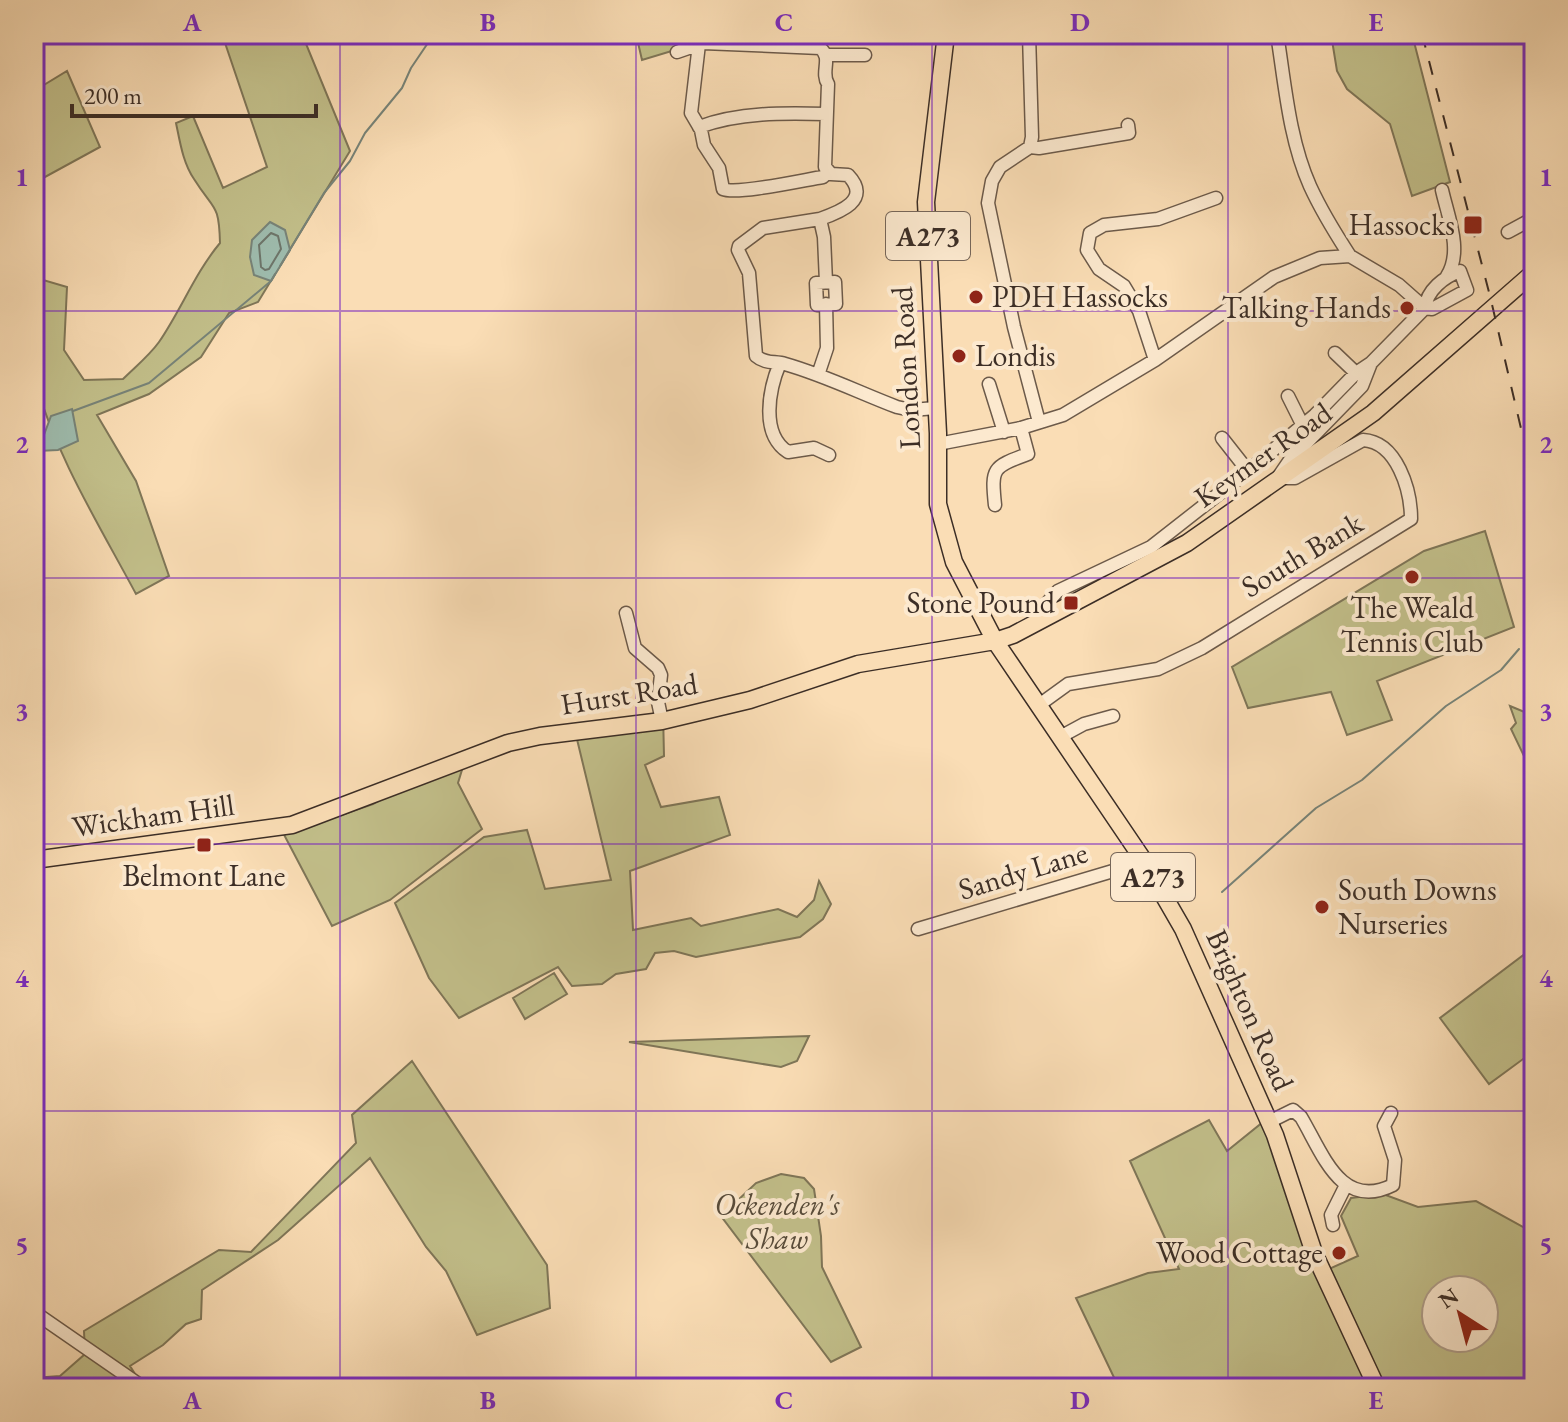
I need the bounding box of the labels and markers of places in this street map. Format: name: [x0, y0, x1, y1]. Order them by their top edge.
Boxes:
place label: Hassocks: [1349, 205, 1455, 244]
marker: Hassocks: [1462, 214, 1484, 236]
place label: PDH Hassocks: [992, 277, 1168, 316]
marker: PDH Hassocks: [967, 288, 985, 306]
place label: Talking Hands: [1222, 288, 1391, 327]
marker: Talking Hands: [1398, 299, 1416, 317]
place label: Londis: [975, 336, 1055, 375]
marker: Londis: [950, 347, 968, 365]
marker: The Weald Tennis Club: [1403, 568, 1421, 586]
place label: Stone Pound: [907, 583, 1056, 622]
place label: The Weald Tennis Club: [1340, 588, 1484, 661]
marker: Stone Pound: [1062, 594, 1080, 612]
marker: Belmont Lane: [195, 836, 213, 854]
place label: Belmont Lane: [123, 856, 286, 895]
place label: South Downs Nurseries: [1338, 870, 1497, 943]
marker: South Downs Nurseries: [1313, 898, 1331, 916]
place label: Wood Cottage: [1156, 1233, 1323, 1272]
marker: Wood Cottage: [1330, 1244, 1348, 1262]

